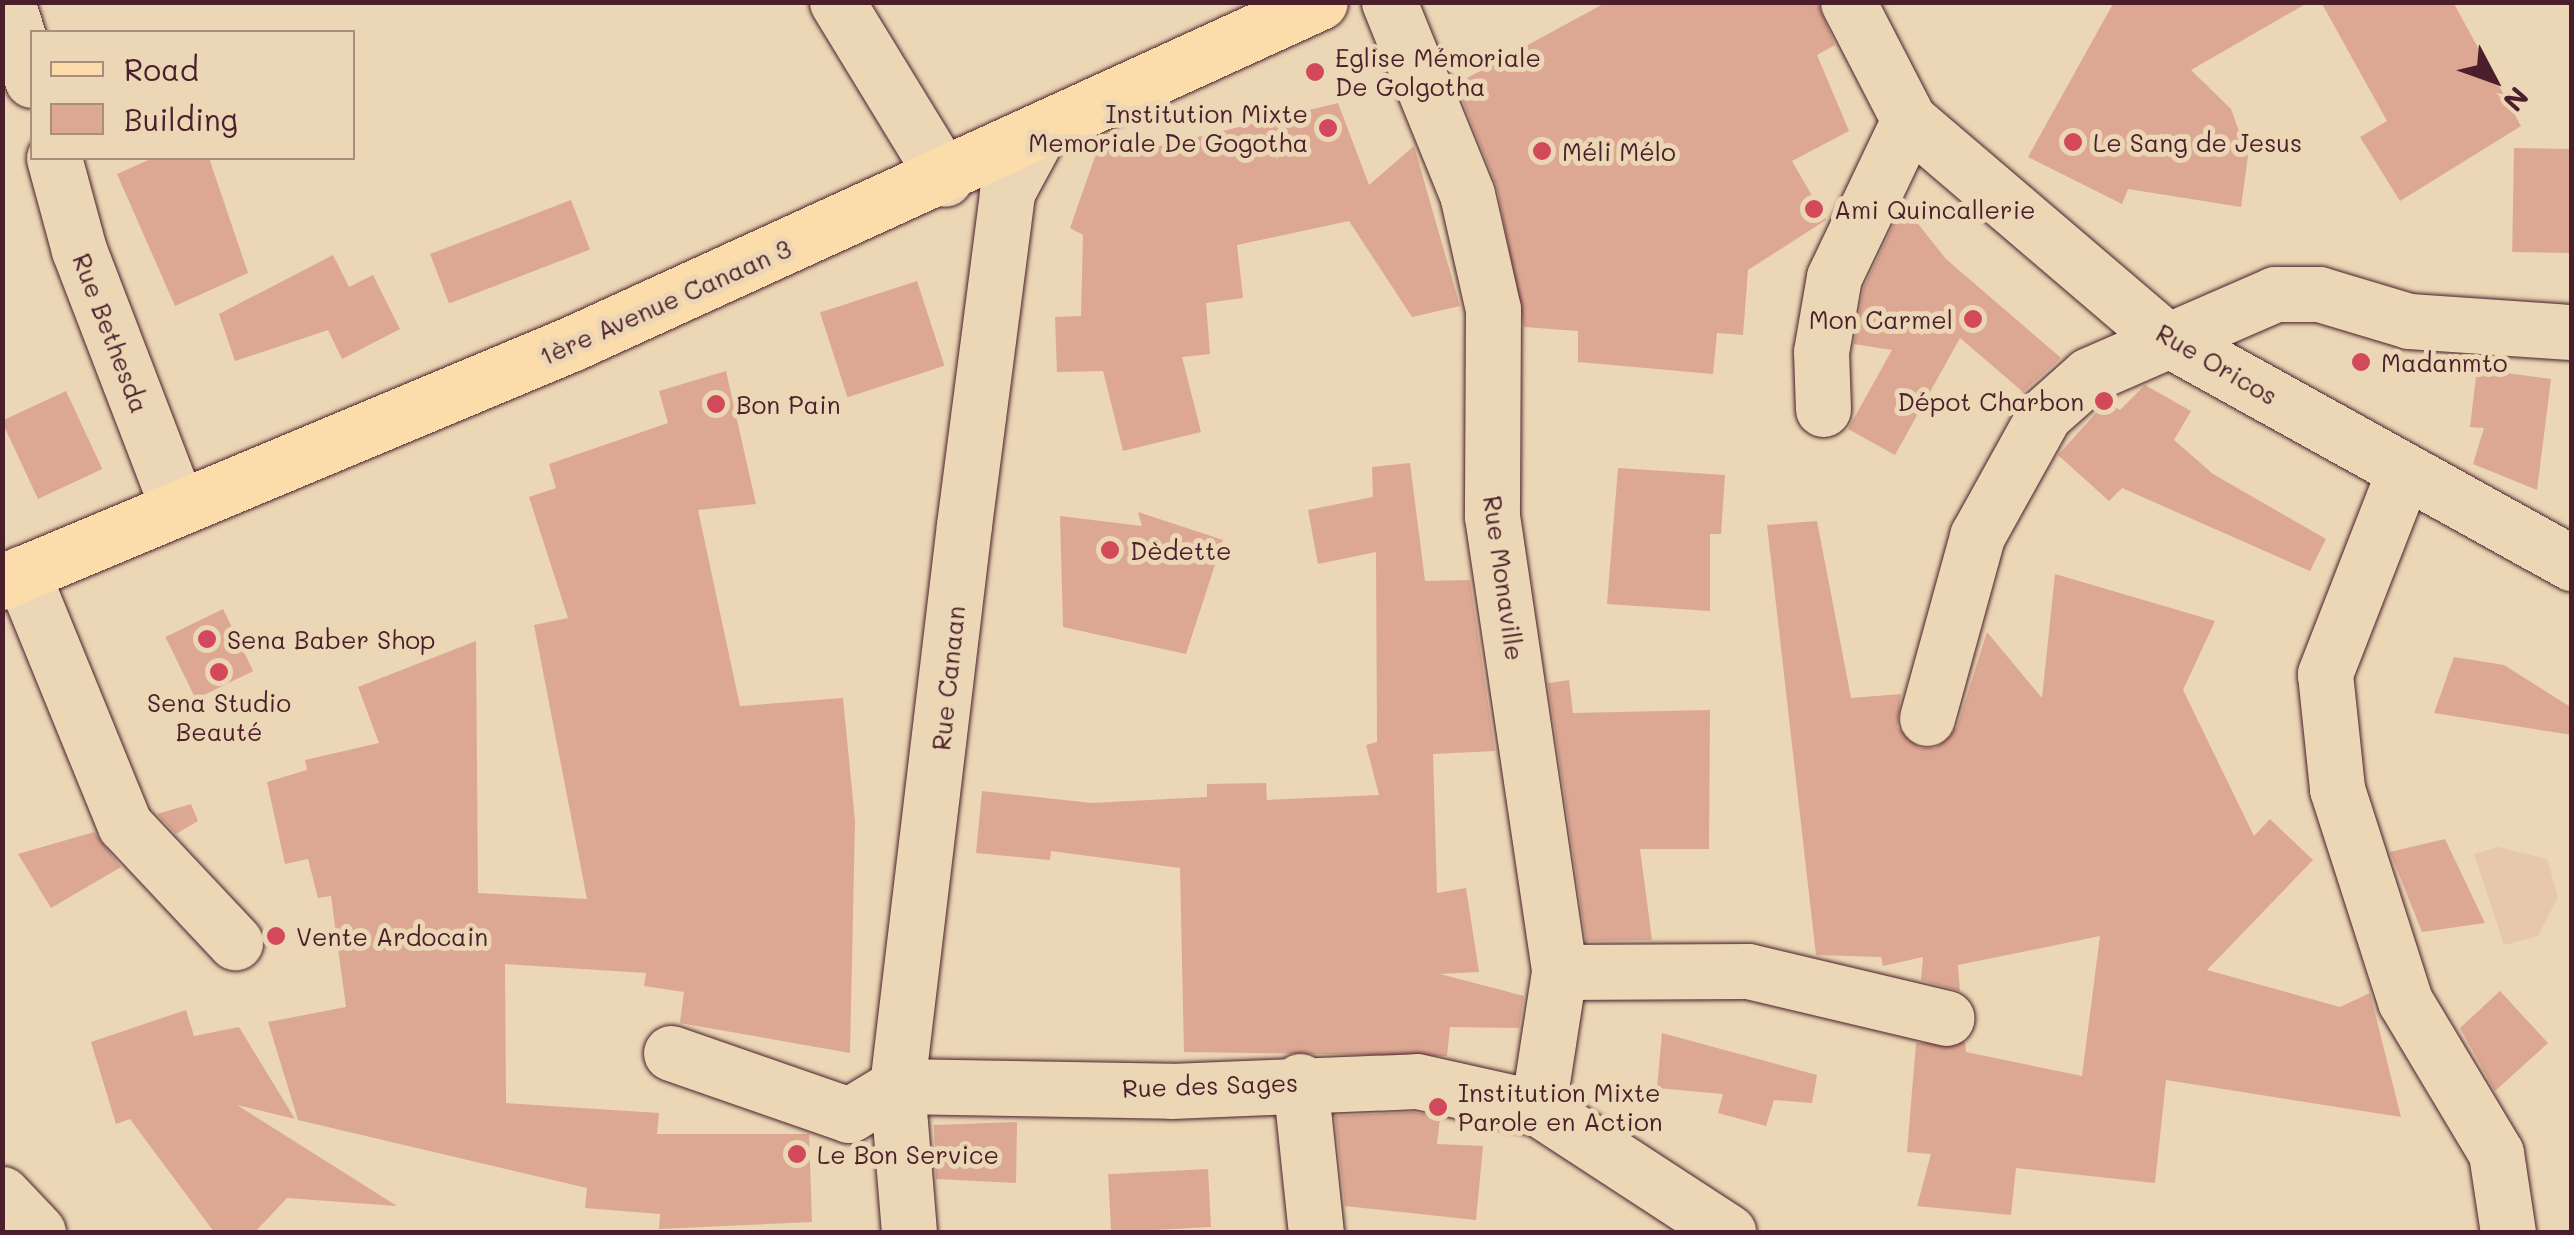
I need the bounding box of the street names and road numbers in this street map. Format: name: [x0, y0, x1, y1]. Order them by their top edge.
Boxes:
street label: 1ère Avenue Canaan 3: [535, 233, 795, 371]
street label: Rue Bethesda: [67, 249, 155, 417]
street label: Rue Oricos: [2151, 317, 2283, 411]
street label: Rue Monaville: [1478, 494, 1530, 662]
street label: Rue Canaan: [925, 604, 971, 752]
street label: Rue des Sages: [1121, 1067, 1299, 1103]

